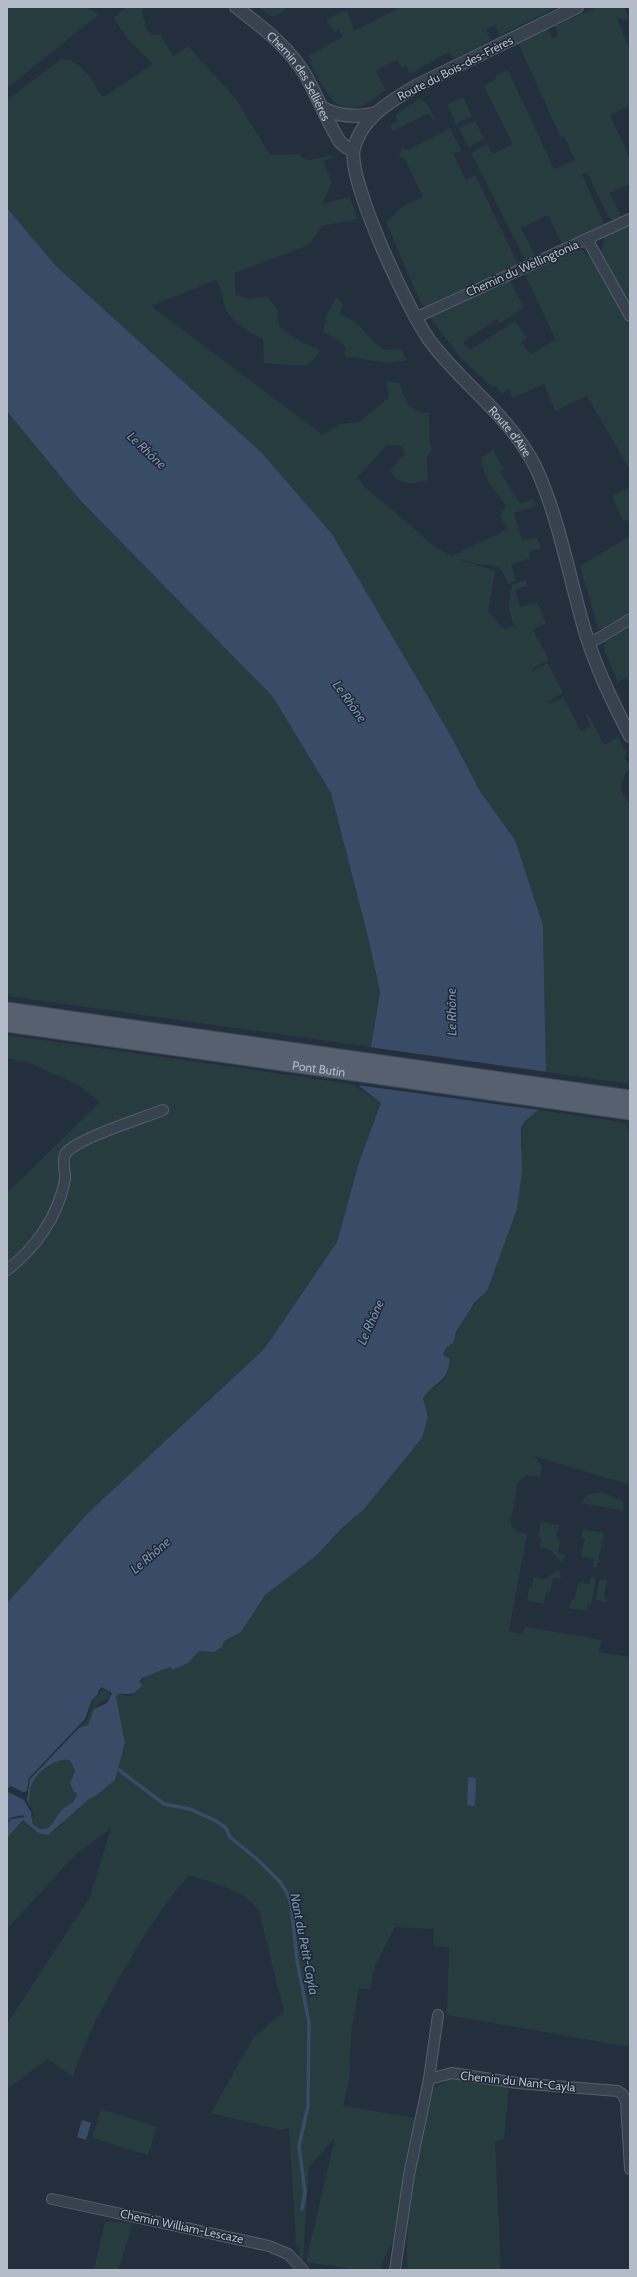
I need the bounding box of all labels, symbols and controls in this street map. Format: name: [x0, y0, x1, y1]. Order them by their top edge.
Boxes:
street label: Chemin des Sellières: [264, 28, 334, 123]
street label: Route du Bois-des-Frères: [395, 32, 515, 104]
street label: Chemin du Wellingtonia: [463, 236, 581, 300]
street label: Route d'Aïre: [486, 402, 535, 459]
water label: Le Rhône: [124, 428, 170, 472]
water label: Le Rhône: [330, 677, 370, 725]
water label: Le Rhône: [443, 988, 459, 1036]
street label: Pont Butin: [291, 1057, 347, 1079]
water label: Le Rhône: [353, 1297, 387, 1347]
water label: Le Rhône: [127, 1533, 173, 1577]
water label: Nant du Petit-Cayla: [287, 1892, 323, 1996]
street label: Chemin du Nant-Cayla: [460, 2068, 576, 2095]
street label: Chemin William-Lescaze: [119, 2206, 245, 2246]

